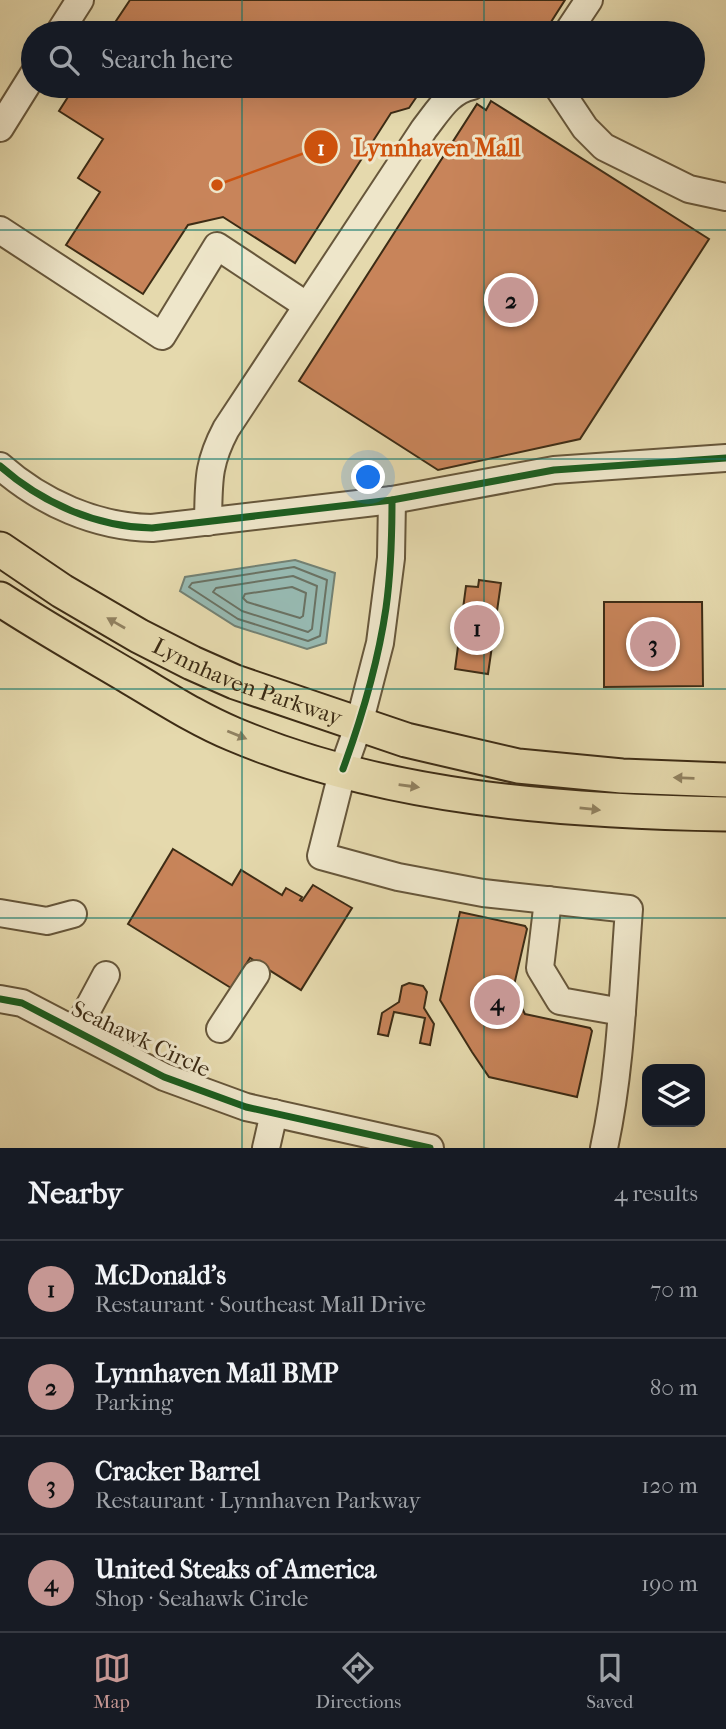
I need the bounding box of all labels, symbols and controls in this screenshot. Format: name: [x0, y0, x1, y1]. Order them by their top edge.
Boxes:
search box: [21, 21, 705, 98]
icon: search: [45, 41, 83, 79]
text: Search here: [101, 44, 233, 75]
callout: Lynnhaven Mall: [304, 125, 534, 170]
text: Lynnhaven Mall: [353, 134, 521, 162]
text: 1: [317, 136, 325, 160]
pin: 2: [488, 274, 534, 326]
your location: [351, 460, 385, 494]
pin: 1: [454, 602, 500, 654]
one-way arrow: [106, 617, 125, 629]
pin: 3: [630, 618, 676, 670]
street label: Lynnhaven Parkway: [148, 632, 346, 731]
one-way arrow: [227, 729, 247, 741]
one-way arrow: [672, 773, 694, 784]
one-way arrow: [398, 780, 420, 791]
one-way arrow: [579, 804, 601, 815]
pin: 4: [474, 976, 520, 1028]
street label: Seahawk Circle: [67, 995, 215, 1083]
map controls: [642, 1064, 705, 1127]
button: layers: [642, 1064, 705, 1127]
text: Nearby: [28, 1176, 123, 1211]
text: 4 results: [614, 1180, 698, 1207]
text: McDonald's: [95, 1260, 226, 1291]
text: 1: [47, 1276, 55, 1303]
text: 70 m: [650, 1276, 698, 1303]
text: Restaurant · Southeast Mall Drive: [95, 1291, 426, 1318]
text: Lynnhaven Mall BMP: [95, 1358, 338, 1389]
text: 2: [45, 1374, 57, 1401]
text: 80 m: [650, 1374, 698, 1401]
text: Parking: [95, 1389, 173, 1416]
text: Cracker Barrel: [95, 1456, 260, 1487]
text: 3: [46, 1472, 56, 1499]
text: 120 m: [641, 1472, 698, 1499]
text: Restaurant · Lynnhaven Parkway: [95, 1487, 421, 1514]
text: United Steaks of America: [95, 1554, 376, 1585]
text: 4: [44, 1570, 58, 1597]
text: 190 m: [641, 1570, 698, 1597]
text: Shop · Seahawk Circle: [95, 1585, 308, 1612]
tab: Map: [93, 1649, 131, 1713]
tab: Directions: [316, 1649, 401, 1713]
tab: Saved: [586, 1649, 633, 1713]

